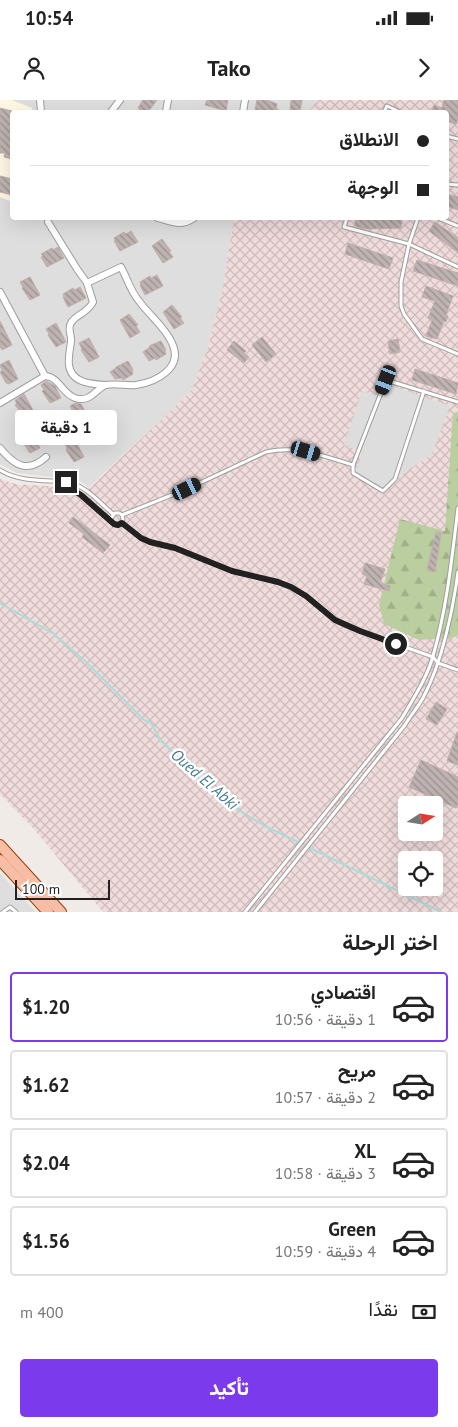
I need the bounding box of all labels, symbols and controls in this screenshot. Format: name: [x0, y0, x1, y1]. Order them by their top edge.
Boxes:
text: 10:54: [25, 6, 73, 30]
icon: person: [20, 54, 48, 82]
text: Tako: [207, 54, 251, 82]
icon: forward: [410, 54, 438, 82]
text: الانطلاق: [339, 127, 399, 151]
text: الوجهة: [347, 175, 399, 199]
car: [373, 363, 398, 397]
callout: 1 دقيقة: [15, 410, 117, 444]
text: 1 دقيقة: [40, 417, 92, 437]
car: [289, 439, 322, 463]
route end: [55, 471, 77, 493]
car: [170, 476, 203, 502]
route start: [385, 633, 407, 655]
water label: Oued El Abki: [167, 744, 244, 814]
north arrow: [398, 796, 442, 841]
map controls: [398, 796, 443, 896]
button: locate: [398, 851, 443, 896]
scale bar: [15, 877, 110, 900]
text: 100 m: [22, 880, 60, 898]
text: اختر الرحلة: [342, 928, 438, 956]
text: اقتصادي: [311, 980, 376, 1004]
icon: car: [391, 985, 436, 1030]
text: $1.20: [22, 995, 70, 1019]
text: 1 دقيقة · 10:56: [275, 1009, 376, 1029]
text: مريح: [338, 1058, 376, 1082]
icon: car: [391, 1063, 436, 1108]
text: $1.62: [22, 1073, 70, 1097]
text: 2 دقيقة · 10:57: [275, 1087, 376, 1107]
text: XL: [354, 1139, 376, 1163]
icon: car: [391, 1141, 436, 1186]
text: $2.04: [22, 1151, 70, 1175]
text: 3 دقيقة · 10:58: [275, 1163, 376, 1183]
text: Green: [328, 1217, 376, 1241]
icon: car: [391, 1219, 436, 1264]
text: $1.56: [22, 1229, 70, 1253]
text: 4 دقيقة · 10:59: [275, 1241, 376, 1261]
text: نقدًا: [369, 1297, 398, 1321]
icon: cash: [410, 1298, 438, 1326]
text: 400 m: [20, 1302, 63, 1322]
button: تأكيد: [20, 1359, 438, 1417]

